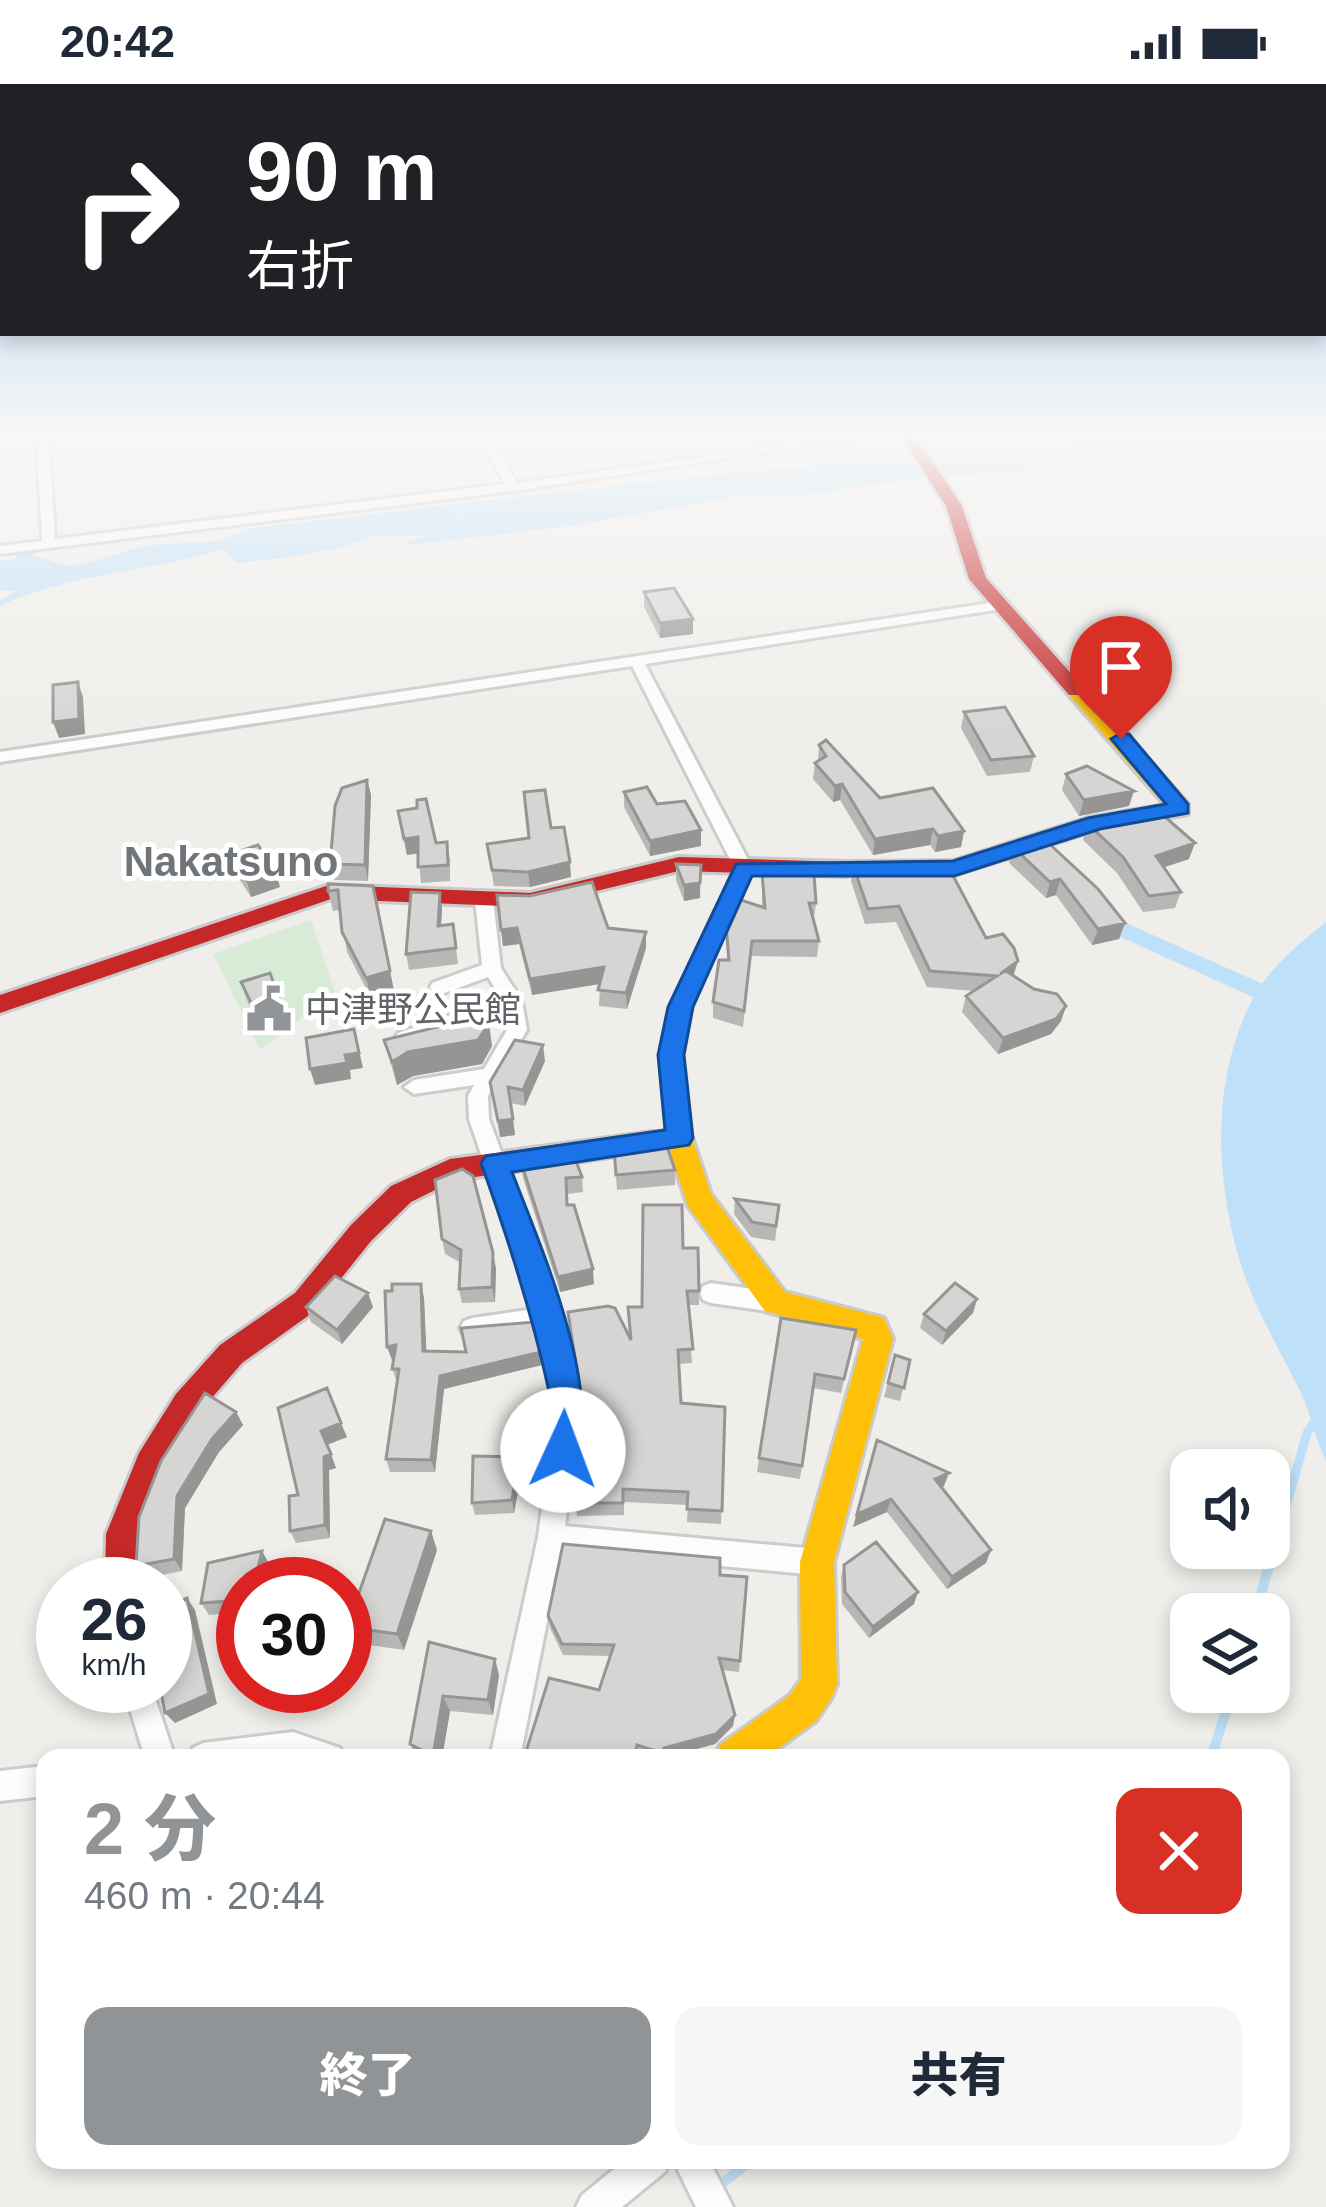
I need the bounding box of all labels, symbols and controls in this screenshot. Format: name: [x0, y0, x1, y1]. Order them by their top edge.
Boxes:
text: 20:42: [60, 16, 175, 67]
text: 90 m: [246, 124, 437, 218]
icon: right: [48, 132, 204, 288]
text: 右折: [246, 236, 354, 296]
pin: [1070, 616, 1172, 739]
icon: arrive: [1088, 634, 1154, 700]
district label: Nakatsuno: [124, 838, 338, 885]
public building icon: 中津野公民館: [244, 984, 294, 1034]
place label: 中津野公民館: [305, 989, 521, 1030]
position arrow: [500, 1387, 626, 1513]
map controls: [1170, 1449, 1290, 1713]
button: sound: [1170, 1449, 1290, 1569]
speed limit sign: 30: [216, 1557, 372, 1713]
text: 26: [81, 1586, 147, 1653]
button: layers: [1170, 1593, 1290, 1713]
text: km/h: [81, 1648, 147, 1681]
button: close: [1116, 1788, 1242, 1914]
text: 2 分: [84, 1789, 216, 1869]
text: 460 m · 20:44: [84, 1874, 325, 1917]
button: 終了: [84, 2007, 651, 2145]
button: 共有: [675, 2007, 1242, 2145]

